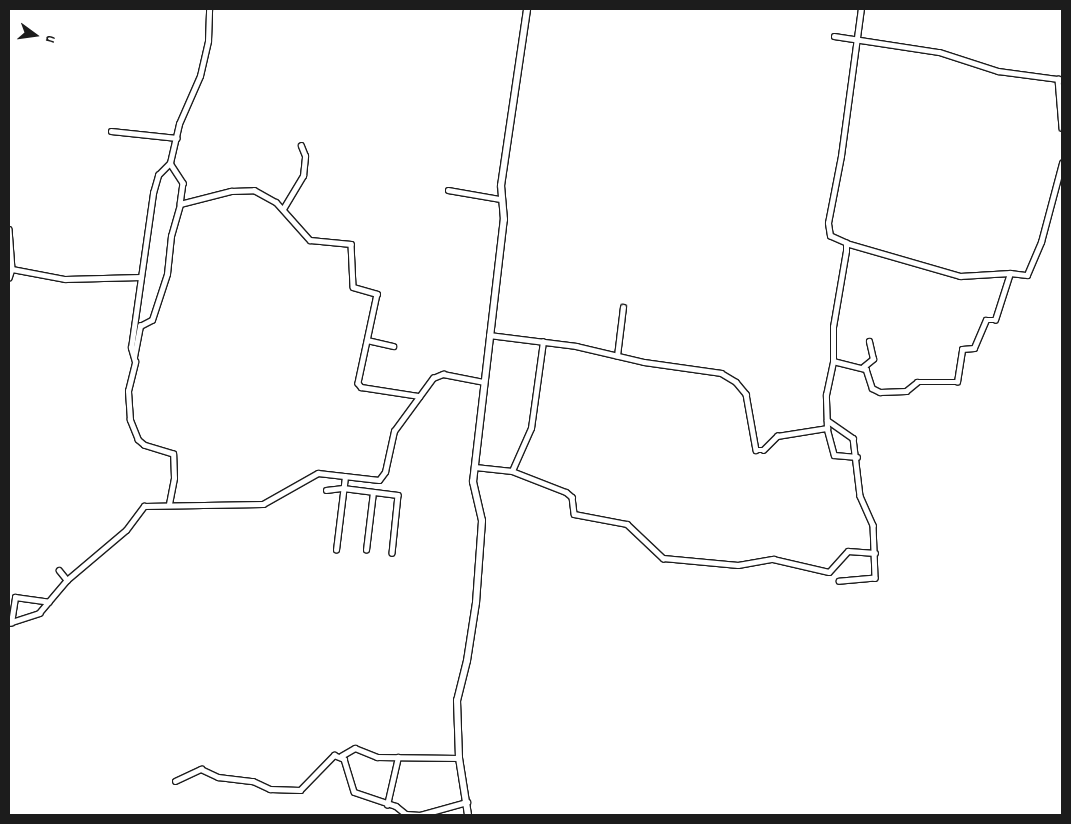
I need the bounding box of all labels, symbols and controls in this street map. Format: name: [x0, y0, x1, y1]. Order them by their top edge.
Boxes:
north arrow: [10, 10, 60, 60]
text: U: [39, 33, 60, 44]

